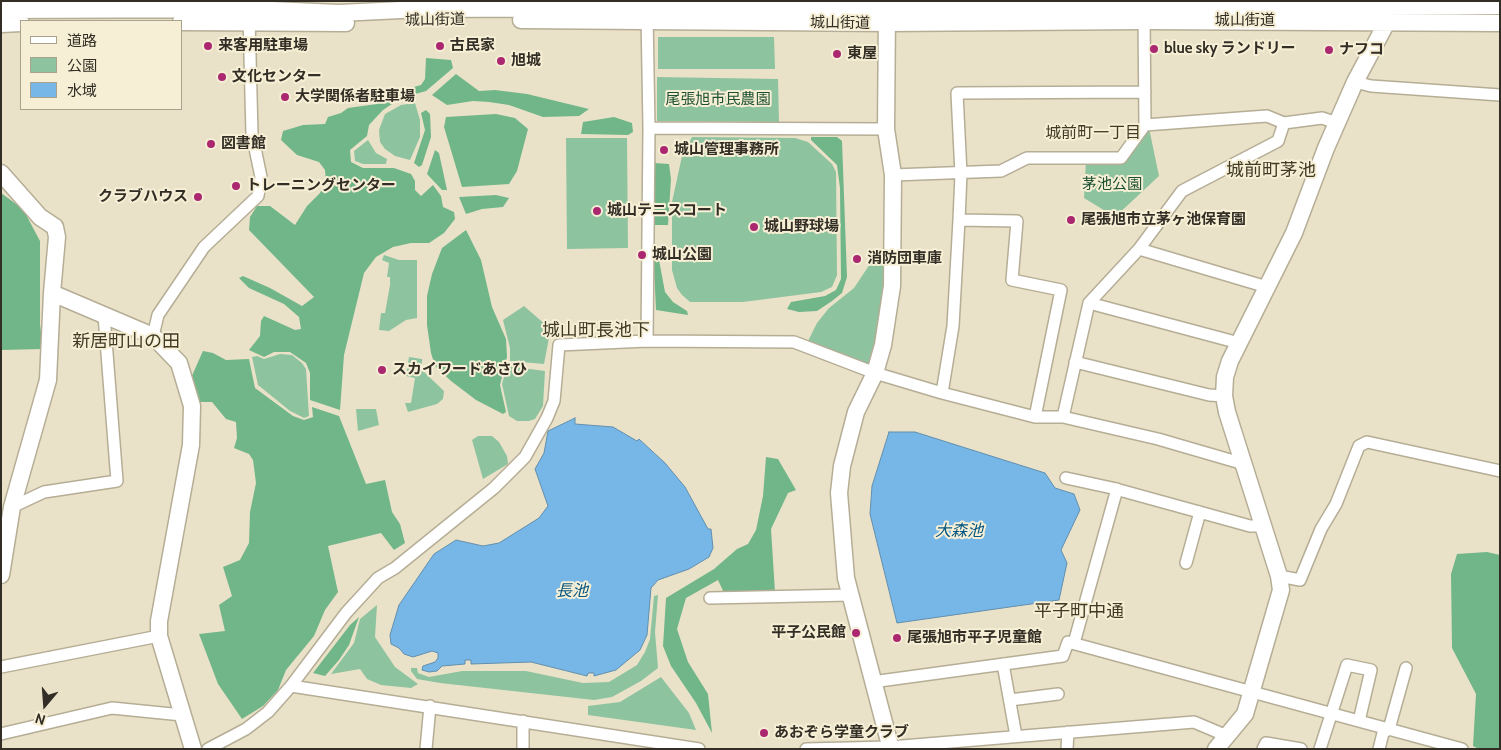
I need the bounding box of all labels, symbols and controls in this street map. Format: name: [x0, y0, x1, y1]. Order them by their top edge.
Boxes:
street label: 城山街道: [405, 10, 465, 30]
street label: 城山街道: [1215, 12, 1275, 30]
street label: 城山街道: [810, 13, 870, 33]
legend: [20, 20, 182, 110]
text: 道路: [67, 32, 97, 50]
place label: 来客用駐車場: [218, 37, 308, 55]
place label: 古民家: [450, 37, 495, 55]
marker: 来客用駐車場: [202, 40, 214, 52]
marker: 古民家: [434, 40, 446, 52]
place label: blue sky ランドリー: [1164, 40, 1296, 58]
place label: ナフコ: [1339, 41, 1384, 59]
marker: blue sky ランドリー: [1148, 43, 1160, 55]
marker: ナフコ: [1323, 44, 1335, 56]
place label: 東屋: [847, 45, 877, 63]
marker: 東屋: [831, 48, 843, 60]
place label: 旭城: [511, 52, 541, 70]
marker: 旭城: [495, 55, 507, 67]
text: 公園: [67, 57, 97, 75]
place label: 文化センター: [232, 68, 322, 86]
marker: 文化センター: [216, 71, 228, 83]
text: 水域: [67, 82, 97, 100]
place label: 大学関係者駐車場: [295, 88, 415, 106]
marker: 大学関係者駐車場: [279, 91, 291, 103]
park label: 尾張旭市民農園: [666, 91, 770, 109]
district label: 城前町一丁目: [1045, 123, 1141, 143]
place label: 図書館: [221, 135, 266, 153]
marker: 図書館: [205, 138, 217, 150]
place label: 城山管理事務所: [674, 141, 779, 159]
marker: 城山管理事務所: [658, 144, 670, 156]
district label: 城前町茅池: [1226, 160, 1316, 182]
park label: 茅池公園: [1082, 176, 1142, 194]
place label: トレーニングセンター: [246, 177, 396, 195]
marker: トレーニングセンター: [230, 180, 242, 192]
place label: クラブハウス: [98, 188, 188, 206]
marker: クラブハウス: [192, 191, 204, 203]
place label: 城山テニスコート: [607, 202, 727, 220]
marker: 城山テニスコート: [591, 205, 603, 217]
place label: 尾張旭市立茅ヶ池保育園: [1081, 211, 1246, 229]
marker: 尾張旭市立茅ヶ池保育園: [1065, 214, 1077, 226]
place label: 城山野球場: [764, 218, 839, 236]
marker: 城山野球場: [748, 221, 760, 233]
place label: 城山公園: [652, 246, 712, 264]
marker: 城山公園: [636, 249, 648, 261]
place label: 消防団車庫: [867, 250, 942, 268]
marker: 消防団車庫: [851, 253, 863, 265]
district label: 城山町長池下: [542, 320, 650, 342]
district label: 新居町山の田: [72, 331, 180, 353]
place label: スカイワードあさひ: [392, 361, 527, 379]
marker: スカイワードあさひ: [376, 364, 388, 376]
water label: 大森池: [935, 521, 983, 541]
water label: 長池: [556, 581, 588, 601]
district label: 平子町中通: [1034, 601, 1124, 623]
place label: 平子公民館: [771, 624, 846, 642]
marker: 平子公民館: [850, 627, 862, 639]
place label: 尾張旭市平子児童館: [907, 629, 1042, 647]
marker: 尾張旭市平子児童館: [891, 632, 903, 644]
north arrow: [20, 680, 70, 730]
text: N: [33, 709, 48, 729]
place label: あおぞら学童クラブ: [774, 724, 909, 742]
marker: あおぞら学童クラブ: [758, 727, 770, 739]

